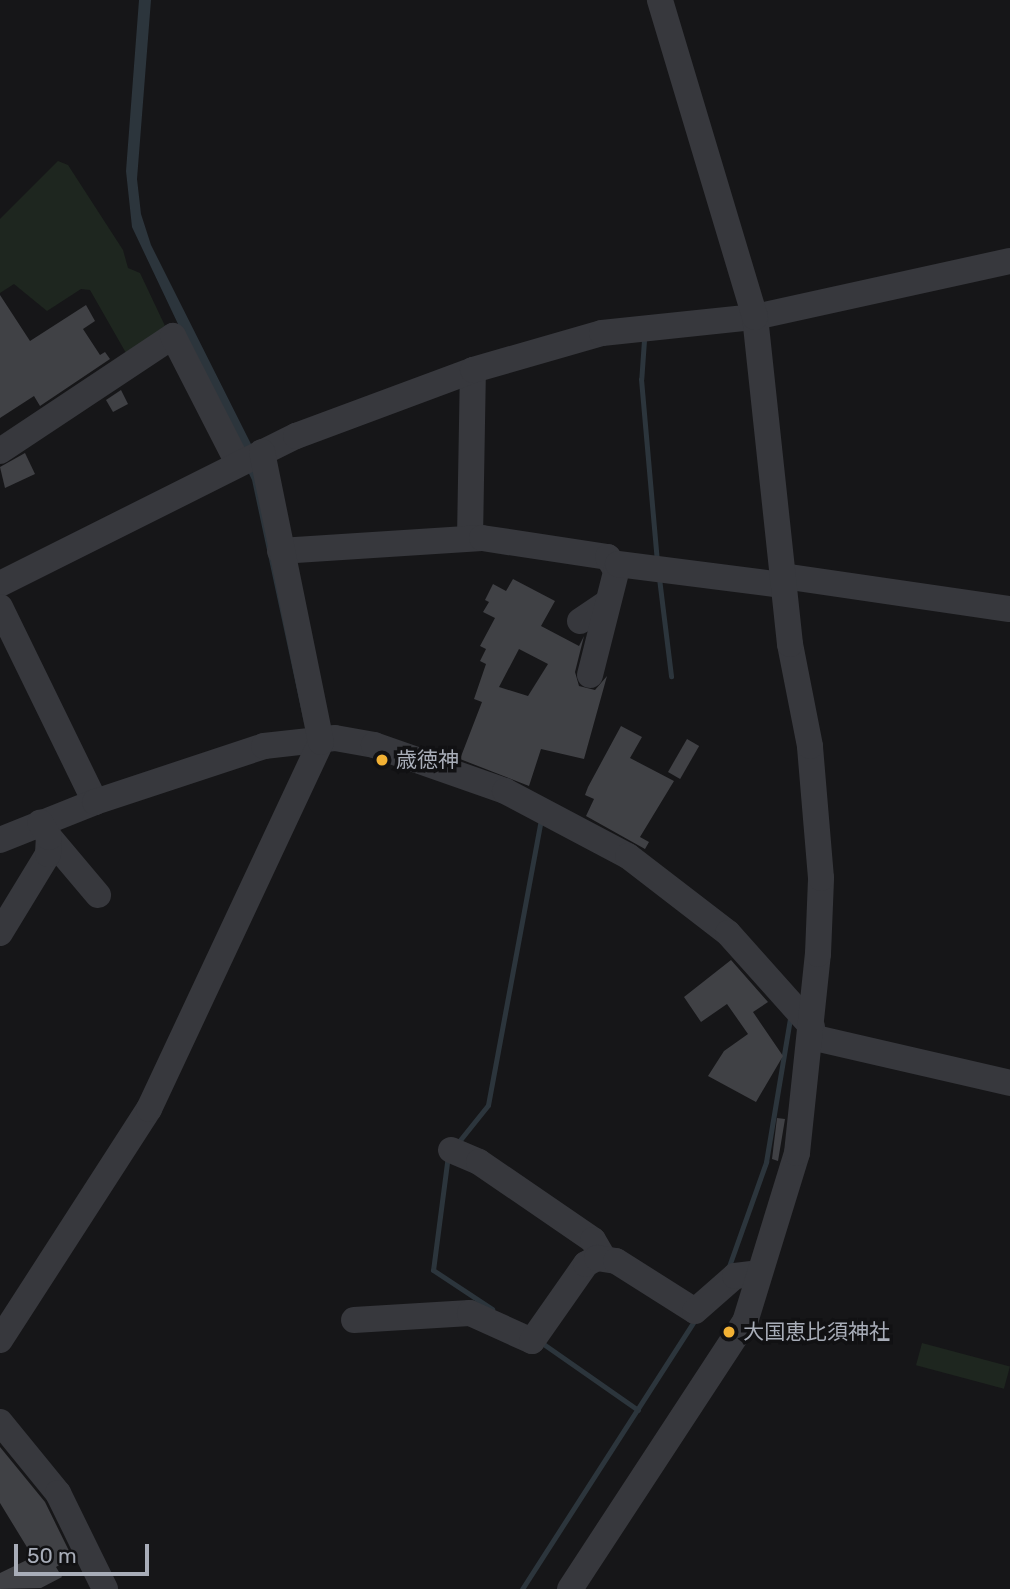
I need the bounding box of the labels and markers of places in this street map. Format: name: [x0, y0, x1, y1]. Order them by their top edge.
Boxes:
place label: 歳徳神: [396, 747, 459, 773]
marker: 歳徳神: [374, 752, 390, 768]
place label: 大国恵比須神社: [743, 1319, 890, 1345]
marker: 大国恵比須神社: [721, 1324, 737, 1340]

